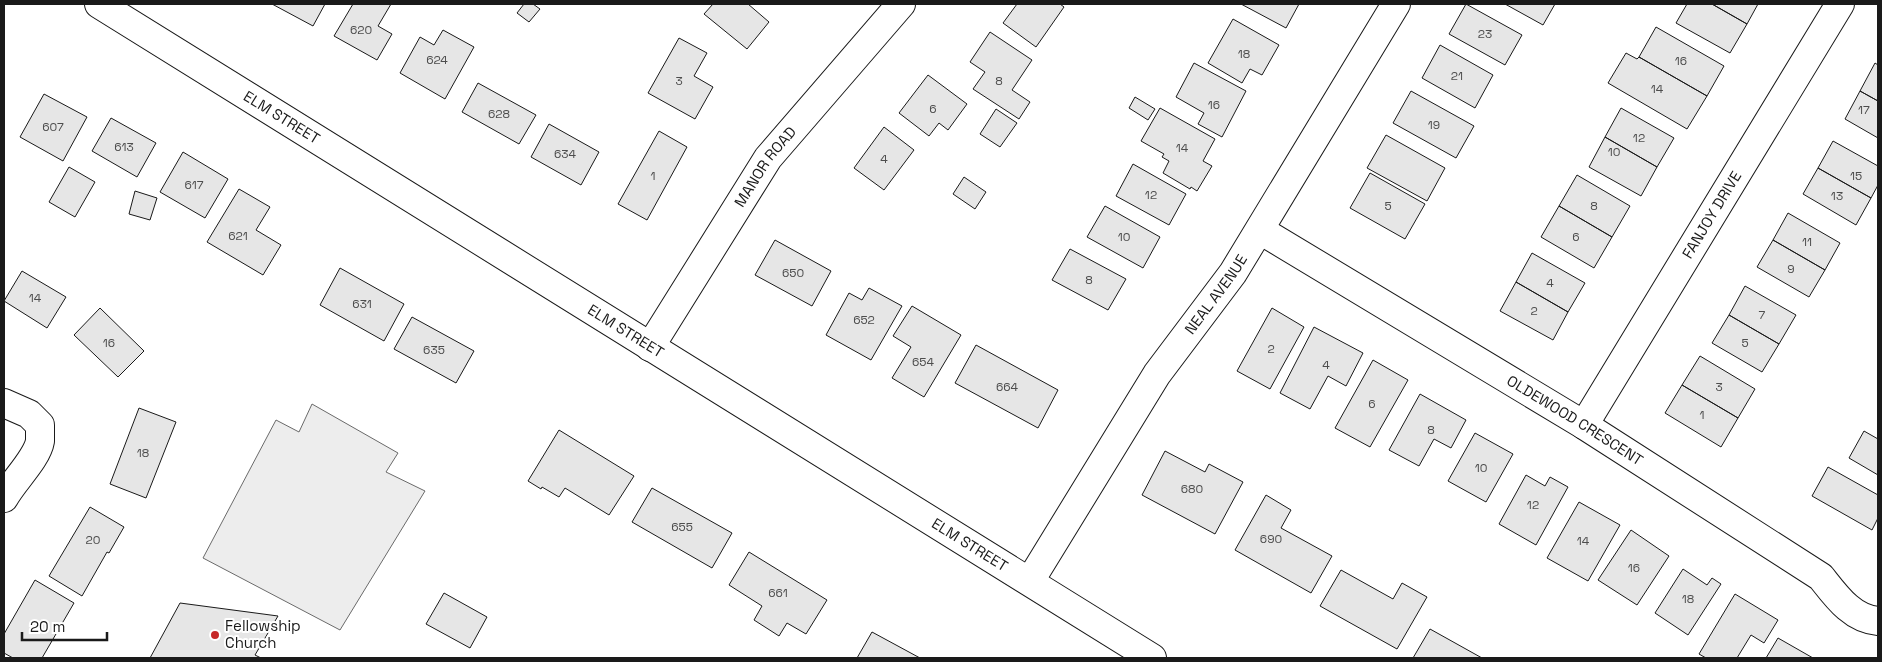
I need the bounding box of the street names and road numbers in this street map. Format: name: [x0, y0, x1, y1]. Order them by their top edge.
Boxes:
street label: ELM STREET: [240, 86, 324, 148]
street label: MANOR ROAD: [730, 122, 800, 210]
street label: FANJOY DRIVE: [1678, 167, 1745, 262]
street label: NEAL AVENUE: [1180, 251, 1251, 338]
street label: ELM STREET: [584, 300, 668, 362]
street label: OLDEWOOD CRESCENT: [1503, 371, 1647, 470]
street label: ELM STREET: [928, 514, 1012, 575]

